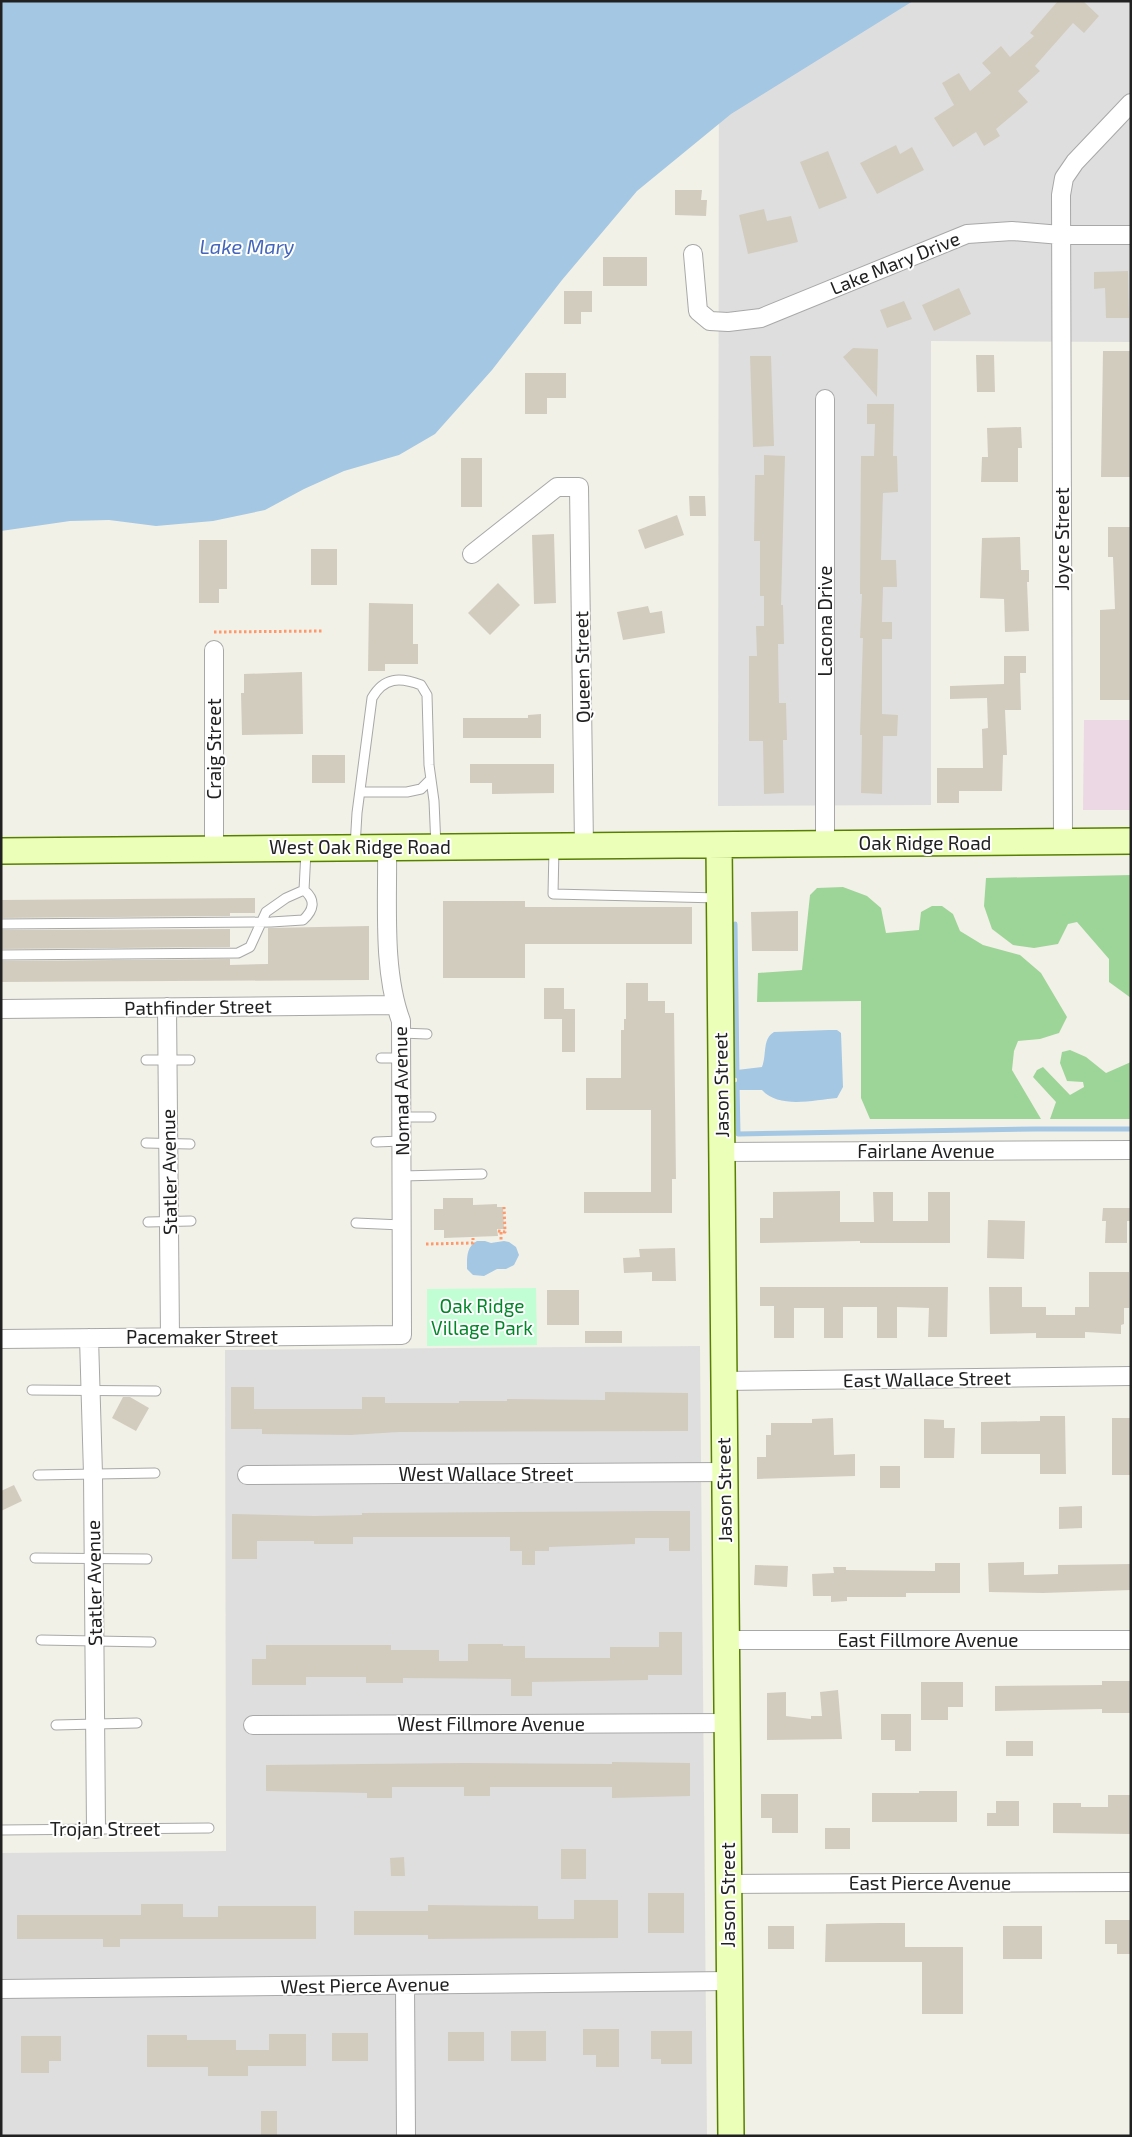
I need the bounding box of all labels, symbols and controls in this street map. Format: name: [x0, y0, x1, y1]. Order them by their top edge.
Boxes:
street label: Lake Mary Drive: [827, 226, 963, 299]
water label: Lake Mary: [200, 234, 295, 259]
street label: Joyce Street: [1050, 487, 1073, 591]
street label: Lacona Drive: [813, 566, 836, 676]
street label: Queen Street: [569, 611, 594, 723]
street label: Craig Street: [202, 698, 225, 800]
street label: Oak Ridge Road: [859, 831, 991, 854]
street label: West Oak Ridge Road: [269, 835, 451, 858]
street label: Pathfinder Street: [124, 994, 272, 1019]
street label: Nomad Avenue: [388, 1026, 413, 1156]
street label: Jason Street: [708, 1032, 733, 1138]
street label: Statler Avenue: [156, 1109, 181, 1235]
street label: Fairlane Avenue: [857, 1139, 995, 1162]
park label: Oak Ridge Village Park: [431, 1294, 533, 1339]
street label: Pacemaker Street: [126, 1325, 278, 1348]
street label: East Wallace Street: [843, 1366, 1011, 1391]
street label: Jason Street: [711, 1437, 736, 1543]
street label: West Wallace Street: [398, 1462, 574, 1485]
street label: Statler Avenue: [81, 1520, 106, 1646]
street label: East Fillmore Avenue: [838, 1628, 1018, 1651]
street label: West Fillmore Avenue: [397, 1712, 585, 1735]
street label: Trojan Street: [50, 1817, 160, 1840]
street label: Jason Street: [716, 1842, 739, 1948]
street label: East Pierce Avenue: [849, 1871, 1011, 1894]
street label: West Pierce Avenue: [280, 1972, 450, 1997]

